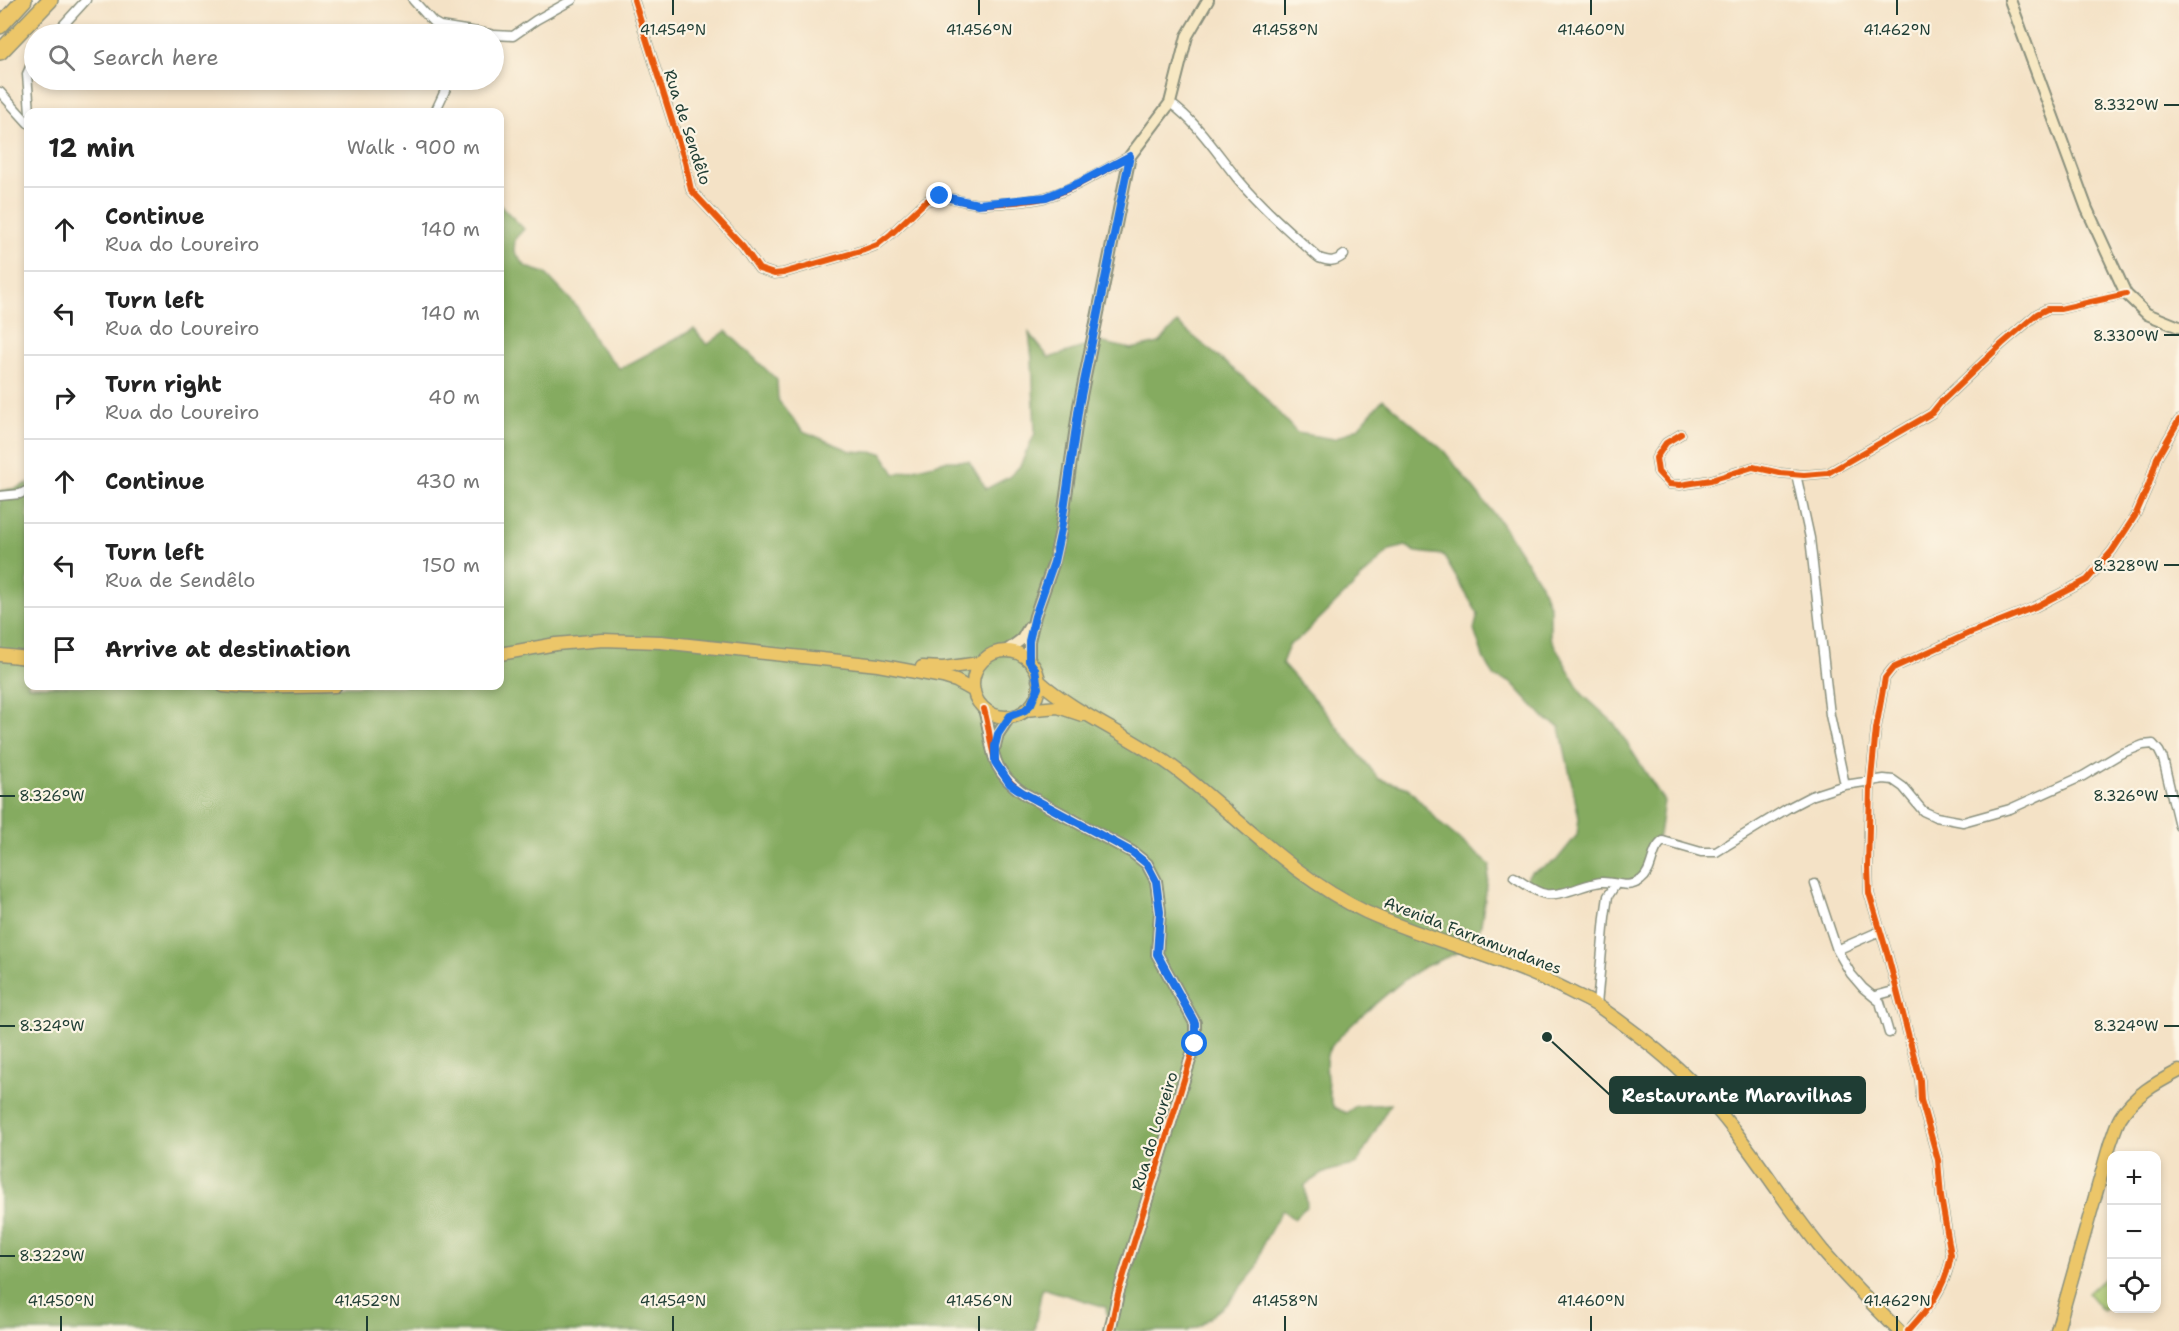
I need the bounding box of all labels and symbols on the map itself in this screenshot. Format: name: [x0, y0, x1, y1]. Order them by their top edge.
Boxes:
text: 41.454°N: [640, 20, 706, 40]
text: 41.456°N: [946, 20, 1012, 40]
text: 41.458°N: [1252, 20, 1318, 40]
text: 41.460°N: [1557, 20, 1625, 40]
text: 41.462°N: [1863, 20, 1931, 40]
street label: Rua de Sendêlo: [659, 67, 716, 188]
text: 8.332°W: [2093, 95, 2159, 115]
route end: [926, 182, 952, 208]
text: 8.330°W: [2093, 326, 2159, 346]
text: 8.328°W: [2093, 556, 2159, 576]
text: 8.326°W: [19, 786, 85, 806]
text: 8.326°W: [2093, 786, 2159, 806]
street label: Avenida Farramundanes: [1381, 892, 1565, 979]
text: 8.324°W: [19, 1016, 85, 1036]
text: 8.324°W: [2093, 1016, 2159, 1036]
route start: [1181, 1030, 1207, 1056]
street label: Rua do Loureiro: [1126, 1069, 1183, 1193]
callout: Restaurante Maravilhas: [1610, 1077, 1865, 1113]
text: Restaurante Maravilhas: [1622, 1084, 1852, 1108]
text: 8.322°W: [19, 1246, 85, 1266]
text: 41.450°N: [28, 1291, 94, 1311]
text: 41.452°N: [334, 1291, 400, 1311]
text: 41.454°N: [640, 1291, 706, 1311]
text: 41.456°N: [946, 1291, 1012, 1311]
text: 41.458°N: [1252, 1291, 1318, 1311]
text: 41.460°N: [1557, 1291, 1625, 1311]
text: 41.462°N: [1863, 1291, 1931, 1311]

